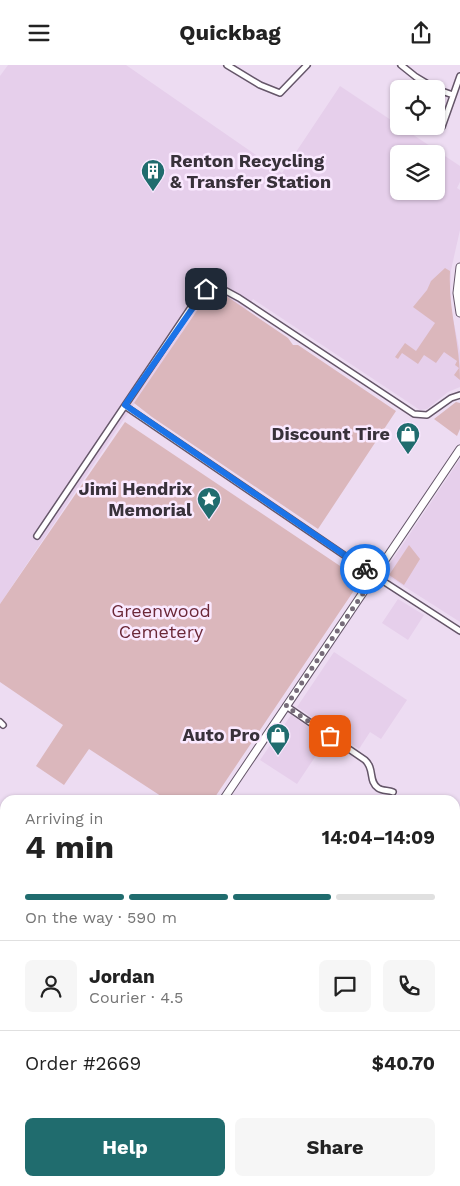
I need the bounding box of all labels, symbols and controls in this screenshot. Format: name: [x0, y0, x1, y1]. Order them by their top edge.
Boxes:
icon: menu: [25, 19, 53, 47]
icon: share: [407, 19, 435, 47]
text: Quickbag: [179, 20, 281, 45]
map controls: [390, 80, 445, 200]
button: locate: [390, 80, 445, 135]
button: layers: [390, 145, 445, 200]
place label: Renton Recycling & Transfer Station: [170, 150, 331, 192]
building icon: Renton Recycling & Transfer Station: [140, 158, 166, 192]
pin: [185, 268, 227, 310]
icon: home: [192, 275, 220, 303]
shop icon: Discount Tire: [395, 421, 421, 455]
place label: Discount Tire: [272, 423, 390, 444]
place label: Jimi Hendrix Memorial: [79, 478, 192, 520]
place icon: Jimi Hendrix Memorial: [196, 486, 222, 520]
courier: [340, 544, 390, 594]
icon: bike: [351, 555, 379, 583]
park label: Greenwood Cemetery: [111, 600, 211, 642]
pin: [309, 715, 351, 757]
shop icon: Auto Pro: [265, 722, 291, 756]
icon: bag: [316, 722, 344, 750]
place label: Auto Pro: [183, 724, 260, 745]
text: Arriving in: [25, 809, 103, 828]
text: 14:04–14:09: [322, 826, 435, 849]
text: 4 min: [25, 828, 114, 866]
text: On the way · 590 m: [25, 908, 177, 927]
button: person: [25, 960, 77, 1012]
button: chat: [319, 960, 371, 1012]
button: phone: [383, 960, 435, 1012]
text: Jordan: [89, 965, 155, 988]
text: Courier · 4.5: [89, 988, 183, 1007]
text: Order #2669: [25, 1052, 141, 1075]
text: $40.70: [372, 1052, 435, 1075]
button: Help: [25, 1118, 225, 1176]
button: Share: [235, 1118, 435, 1176]

